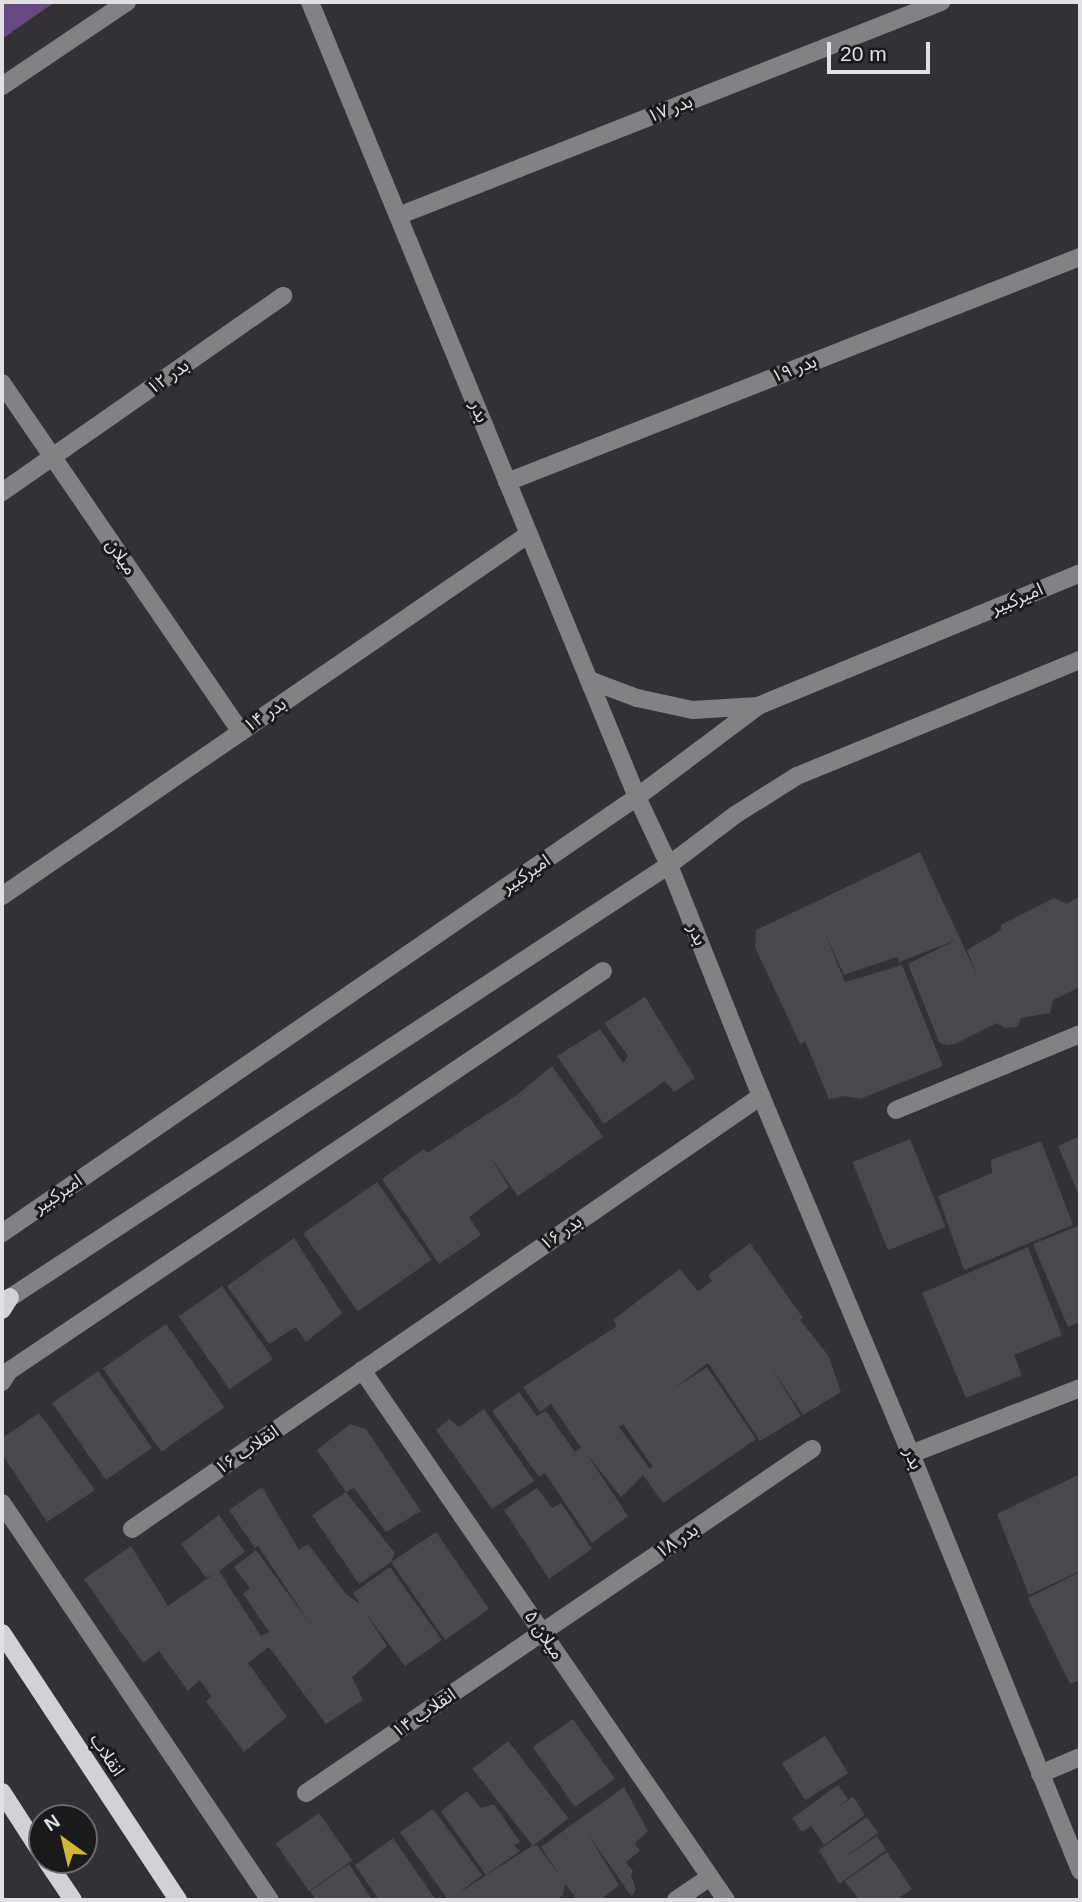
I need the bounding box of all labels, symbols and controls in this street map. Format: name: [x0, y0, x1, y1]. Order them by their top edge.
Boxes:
scale bar: [830, 28, 933, 72]
text: 20 m: [840, 42, 887, 65]
street label: بدر ۱۷: [644, 91, 696, 127]
street label: بدر ۱۹: [768, 351, 820, 387]
street label: بدر ۱۲: [143, 355, 193, 399]
street label: بدر: [465, 398, 493, 426]
street label: میلان: [101, 535, 141, 579]
street label: امیرکبیر: [988, 578, 1046, 620]
street label: بدر ۱۴: [240, 693, 290, 737]
street label: امیرکبیر: [497, 850, 555, 898]
street label: بدر: [683, 921, 711, 949]
street label: امیرکبیر: [29, 1170, 87, 1218]
street label: بدر ۱۶: [536, 1211, 586, 1255]
street label: انقلاب ۱۶: [211, 1421, 283, 1479]
street label: بدر: [899, 1445, 927, 1473]
street label: بدر ۱‍۸: [652, 1519, 702, 1563]
street label: میلان ۵: [520, 1606, 568, 1664]
street label: انقلاب ۱۴: [388, 1684, 460, 1742]
street label: انقلاب: [85, 1730, 129, 1780]
north arrow: [28, 1804, 98, 1874]
text: N: [41, 1810, 64, 1835]

